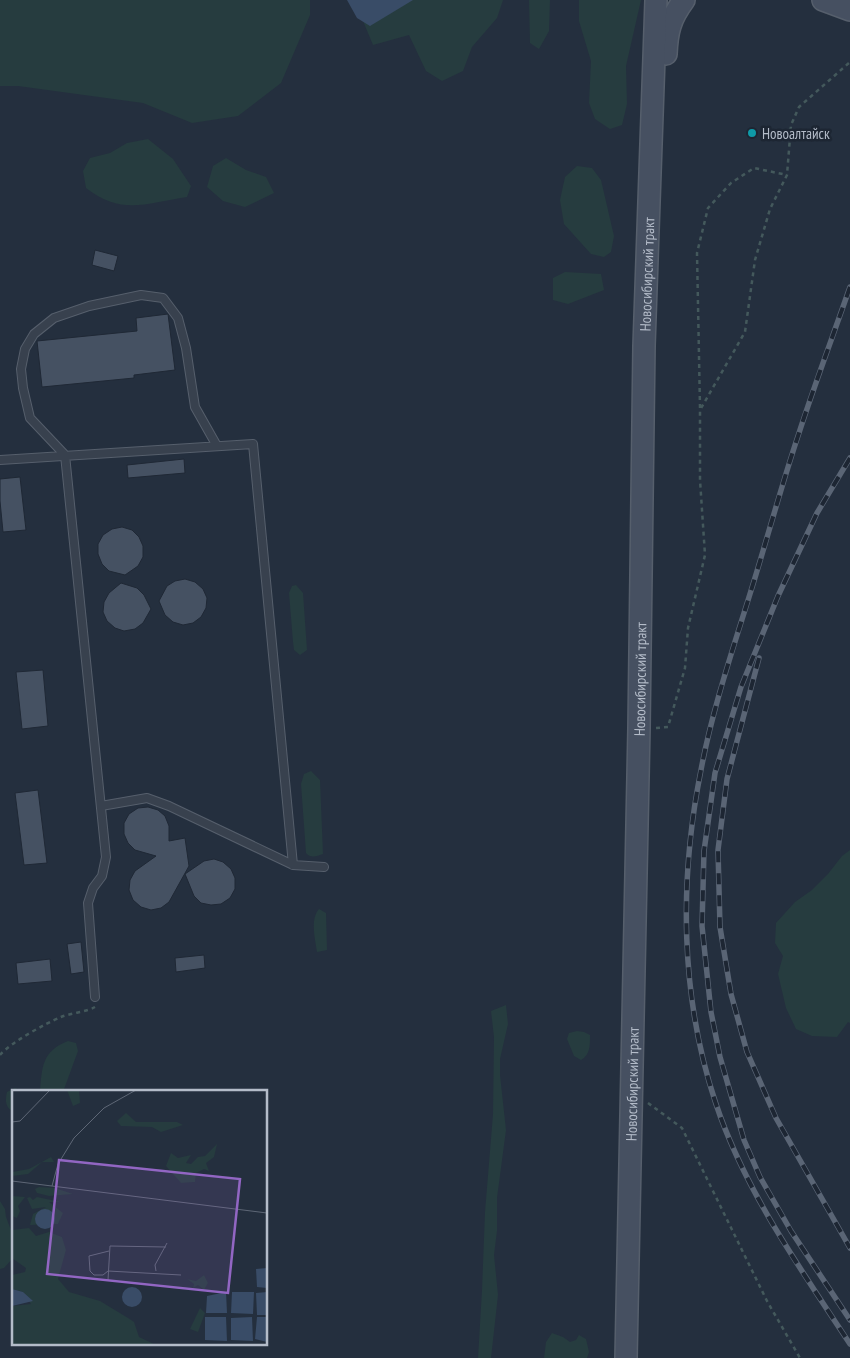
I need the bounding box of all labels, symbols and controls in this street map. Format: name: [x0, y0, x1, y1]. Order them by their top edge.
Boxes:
place label: Новоалтайск: [762, 124, 830, 143]
marker: Новоалтайск: [746, 127, 758, 139]
street label: Новосибирский тракт: [635, 217, 658, 332]
street label: Новосибирский тракт: [629, 622, 650, 736]
street label: Новосибирский тракт: [621, 1027, 642, 1141]
inset map: [12, 1090, 268, 1346]

